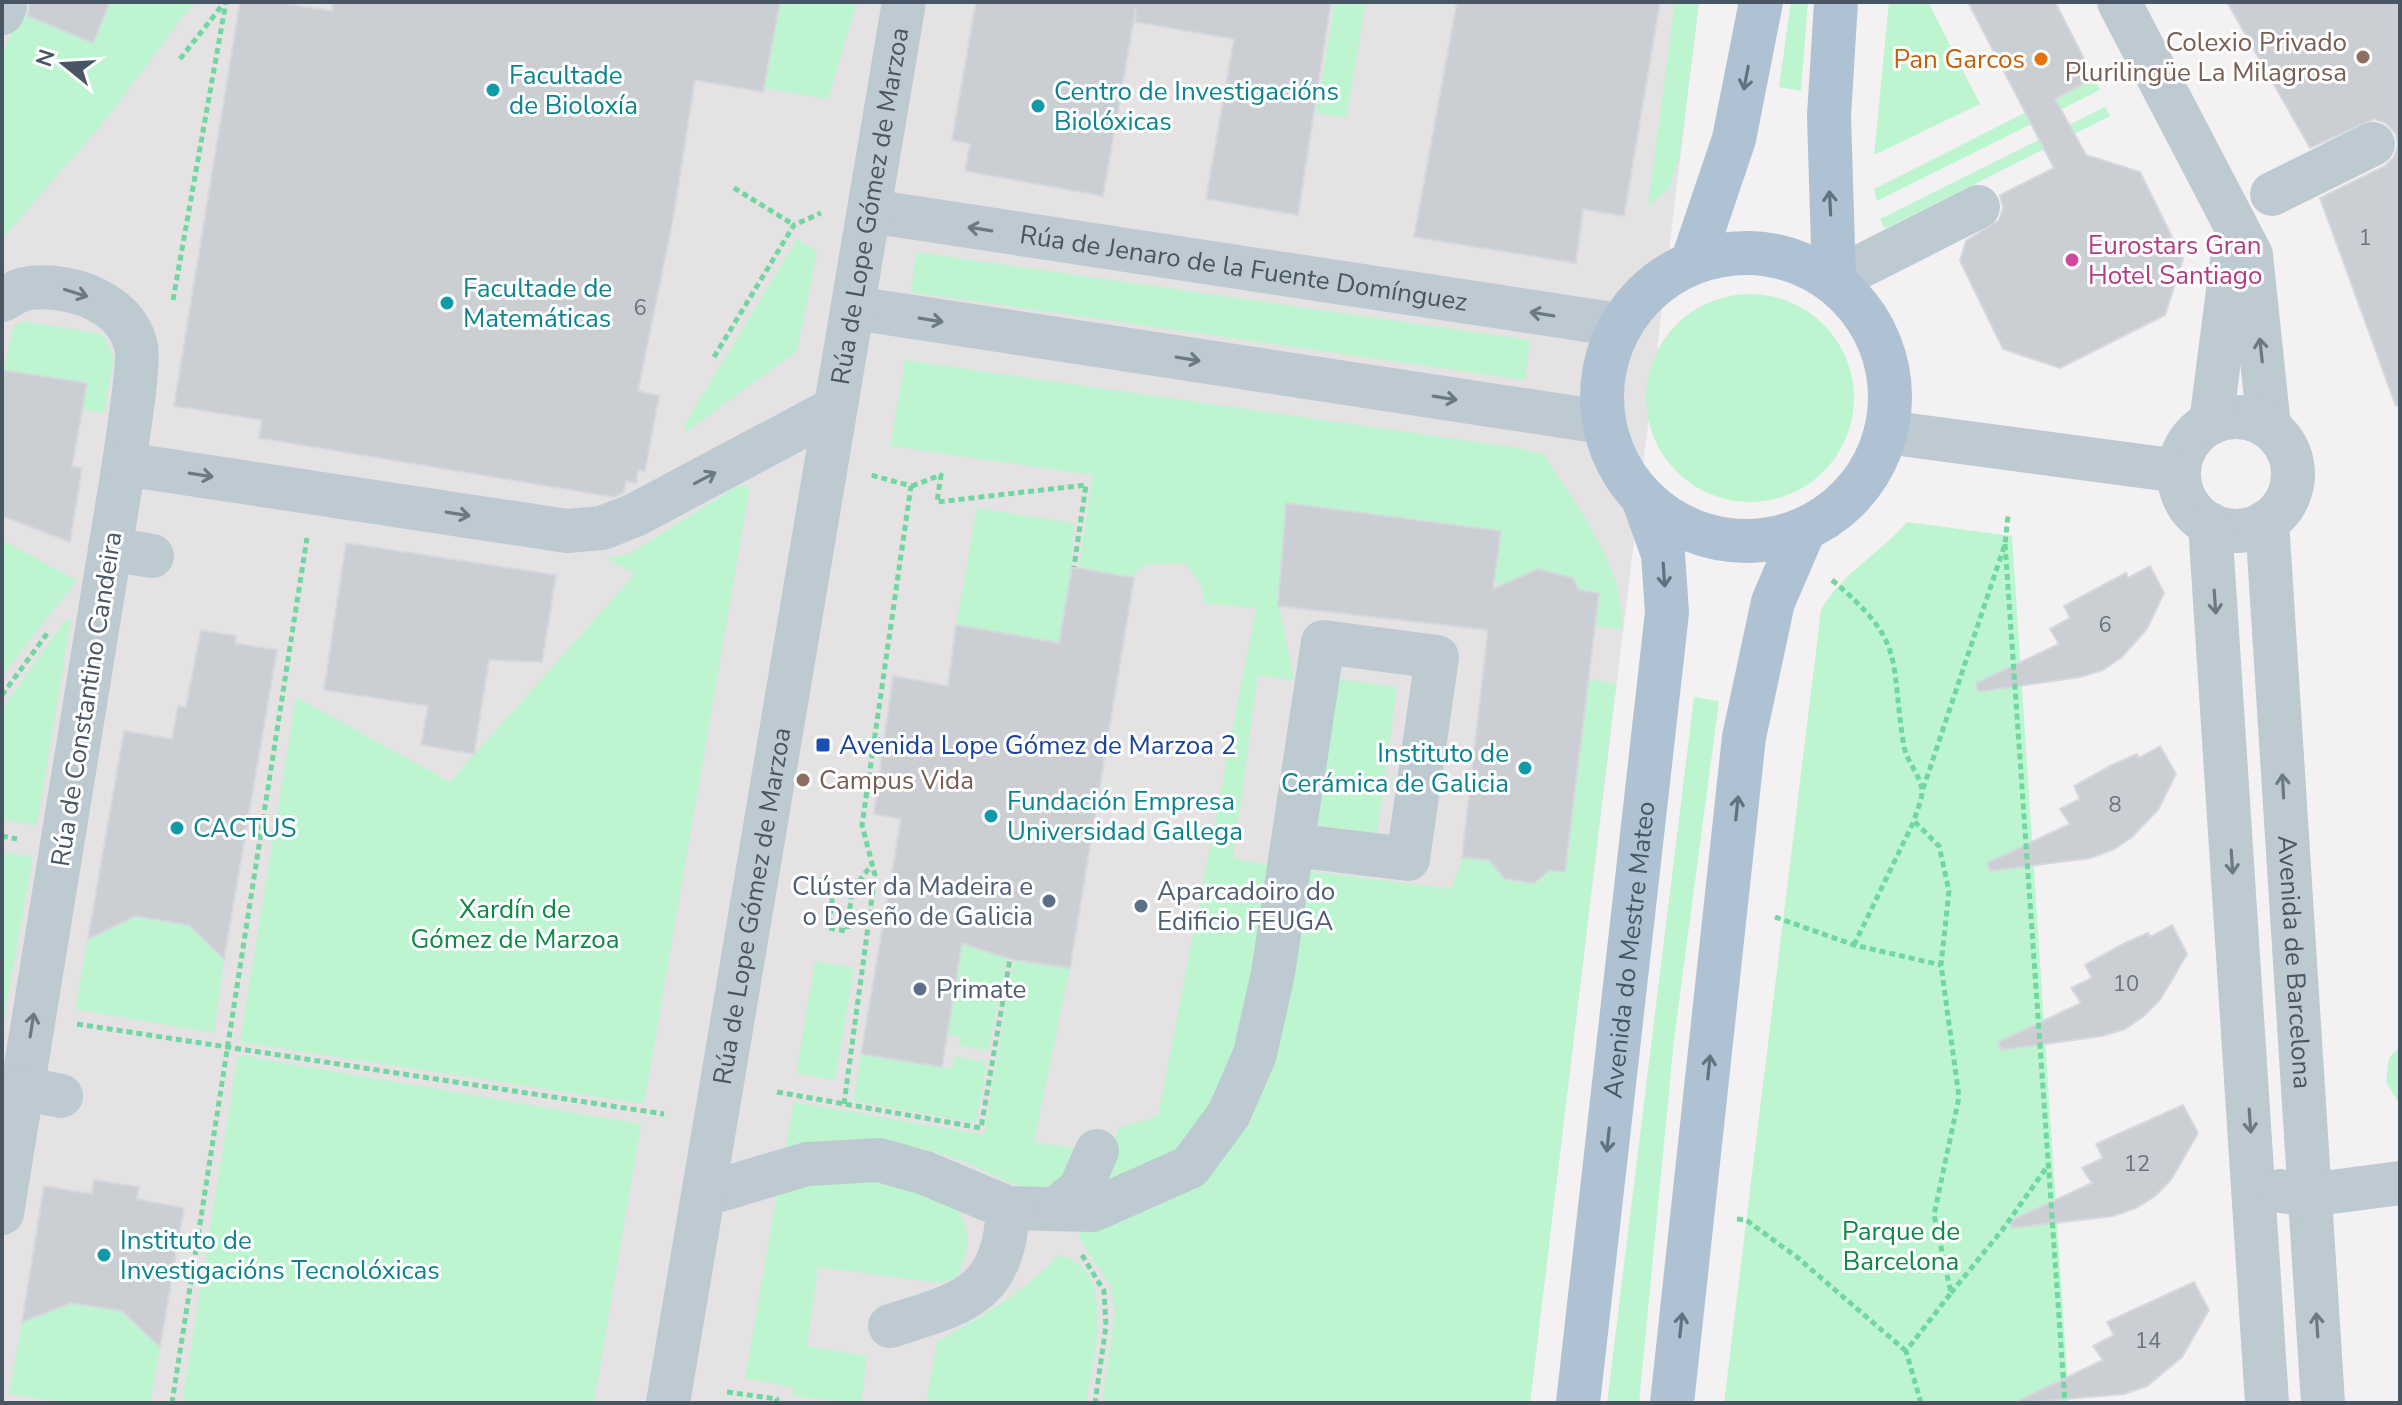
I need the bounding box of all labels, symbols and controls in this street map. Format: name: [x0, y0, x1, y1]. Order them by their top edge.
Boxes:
north arrow: [24, 24, 104, 104]
street label: Rúa de Lope Gómez de Marzoa: [823, 25, 917, 387]
place label: Colexio Privado Plurilingüe La Milagrosa: [2065, 25, 2347, 90]
place label: Pan Garcos: [1893, 42, 2025, 77]
text: N: [29, 46, 63, 71]
marker: Colexio Privado Plurilingüe La Milagrosa: [2354, 48, 2372, 66]
marker: Pan Garcos: [2032, 50, 2050, 68]
place label: Facultade de Bioloxía: [509, 58, 638, 123]
one-way arrow: [1738, 65, 1753, 91]
place label: Centro de Investigacións Biolóxicas: [1054, 74, 1339, 139]
marker: Facultade de Bioloxía: [484, 81, 502, 99]
marker: Centro de Investigacións Biolóxicas: [1029, 97, 1047, 115]
one-way arrow: [1822, 190, 1837, 217]
street label: Rúa de Jenaro de la Fuente Domínguez: [1017, 217, 1470, 320]
one-way arrow: [968, 220, 994, 235]
house number: 1: [2358, 223, 2372, 253]
place label: Eurostars Gran Hotel Santiago: [2088, 228, 2262, 293]
marker: Eurostars Gran Hotel Santiago: [2063, 251, 2081, 269]
place label: Facultade de Matemáticas: [463, 271, 612, 336]
one-way arrow: [63, 287, 88, 301]
house number: 6: [633, 293, 647, 323]
marker: Facultade de Matemáticas: [438, 294, 456, 312]
one-way arrow: [1530, 305, 1555, 320]
one-way arrow: [918, 313, 943, 328]
one-way arrow: [2253, 337, 2268, 364]
one-way arrow: [1175, 352, 1200, 367]
one-way arrow: [1432, 391, 1457, 406]
one-way arrow: [188, 468, 214, 483]
one-way arrow: [693, 470, 717, 486]
one-way arrow: [445, 507, 471, 522]
street label: Rúa de Constantino Candeira: [43, 529, 130, 869]
one-way arrow: [1657, 561, 1672, 588]
one-way arrow: [2207, 588, 2222, 615]
house number: 6: [2098, 610, 2112, 640]
street label: Rúa de Lope Gómez de Marzoa: [705, 725, 800, 1087]
place label: Avenida Lope Gómez de Marzoa 2: [839, 728, 1236, 763]
marker: Avenida Lope Gómez de Marzoa 2: [814, 736, 832, 754]
place label: Instituto de Cerámica de Galicia: [1281, 736, 1509, 801]
marker: Instituto de Cerámica de Galicia: [1516, 759, 1534, 777]
place label: Campus Vida: [819, 763, 974, 798]
marker: Campus Vida: [794, 771, 812, 789]
one-way arrow: [2275, 773, 2290, 800]
place label: Fundación Empresa Universidad Gallega: [1007, 784, 1243, 849]
house number: 8: [2108, 790, 2122, 820]
one-way arrow: [1729, 796, 1744, 822]
street label: Avenida do Mestre Mateo: [1595, 800, 1664, 1100]
marker: Fundación Empresa Universidad Gallega: [982, 807, 1000, 825]
place label: CACTUS: [193, 811, 296, 846]
marker: CACTUS: [168, 819, 186, 837]
street label: Avenida de Barcelona: [2269, 834, 2320, 1090]
one-way arrow: [2225, 848, 2240, 875]
place label: Clúster da Madeira e o Deseño de Galicia: [792, 869, 1033, 934]
place label: Aparcadoiro do Edificio FEUGA: [1157, 874, 1335, 939]
park label: Xardín de Gómez de Marzoa: [410, 892, 620, 957]
marker: Clúster da Madeira e o Deseño de Galicia: [1040, 892, 1058, 910]
marker: Aparcadoiro do Edificio FEUGA: [1132, 897, 1150, 915]
house number: 10: [2113, 969, 2139, 999]
place label: Primate: [936, 972, 1026, 1007]
marker: Primate: [911, 980, 929, 998]
one-way arrow: [25, 1013, 40, 1038]
one-way arrow: [1701, 1054, 1716, 1081]
one-way arrow: [2243, 1107, 2258, 1134]
one-way arrow: [1600, 1126, 1615, 1153]
house number: 12: [2124, 1149, 2150, 1179]
park label: Parque de Barcelona: [1842, 1214, 1960, 1279]
place label: Instituto de Investigacións Tecnolóxicas: [120, 1223, 440, 1288]
marker: Instituto de Investigacións Tecnolóxicas: [95, 1246, 113, 1264]
one-way arrow: [2309, 1312, 2324, 1339]
one-way arrow: [1673, 1313, 1688, 1339]
house number: 14: [2135, 1326, 2161, 1356]

